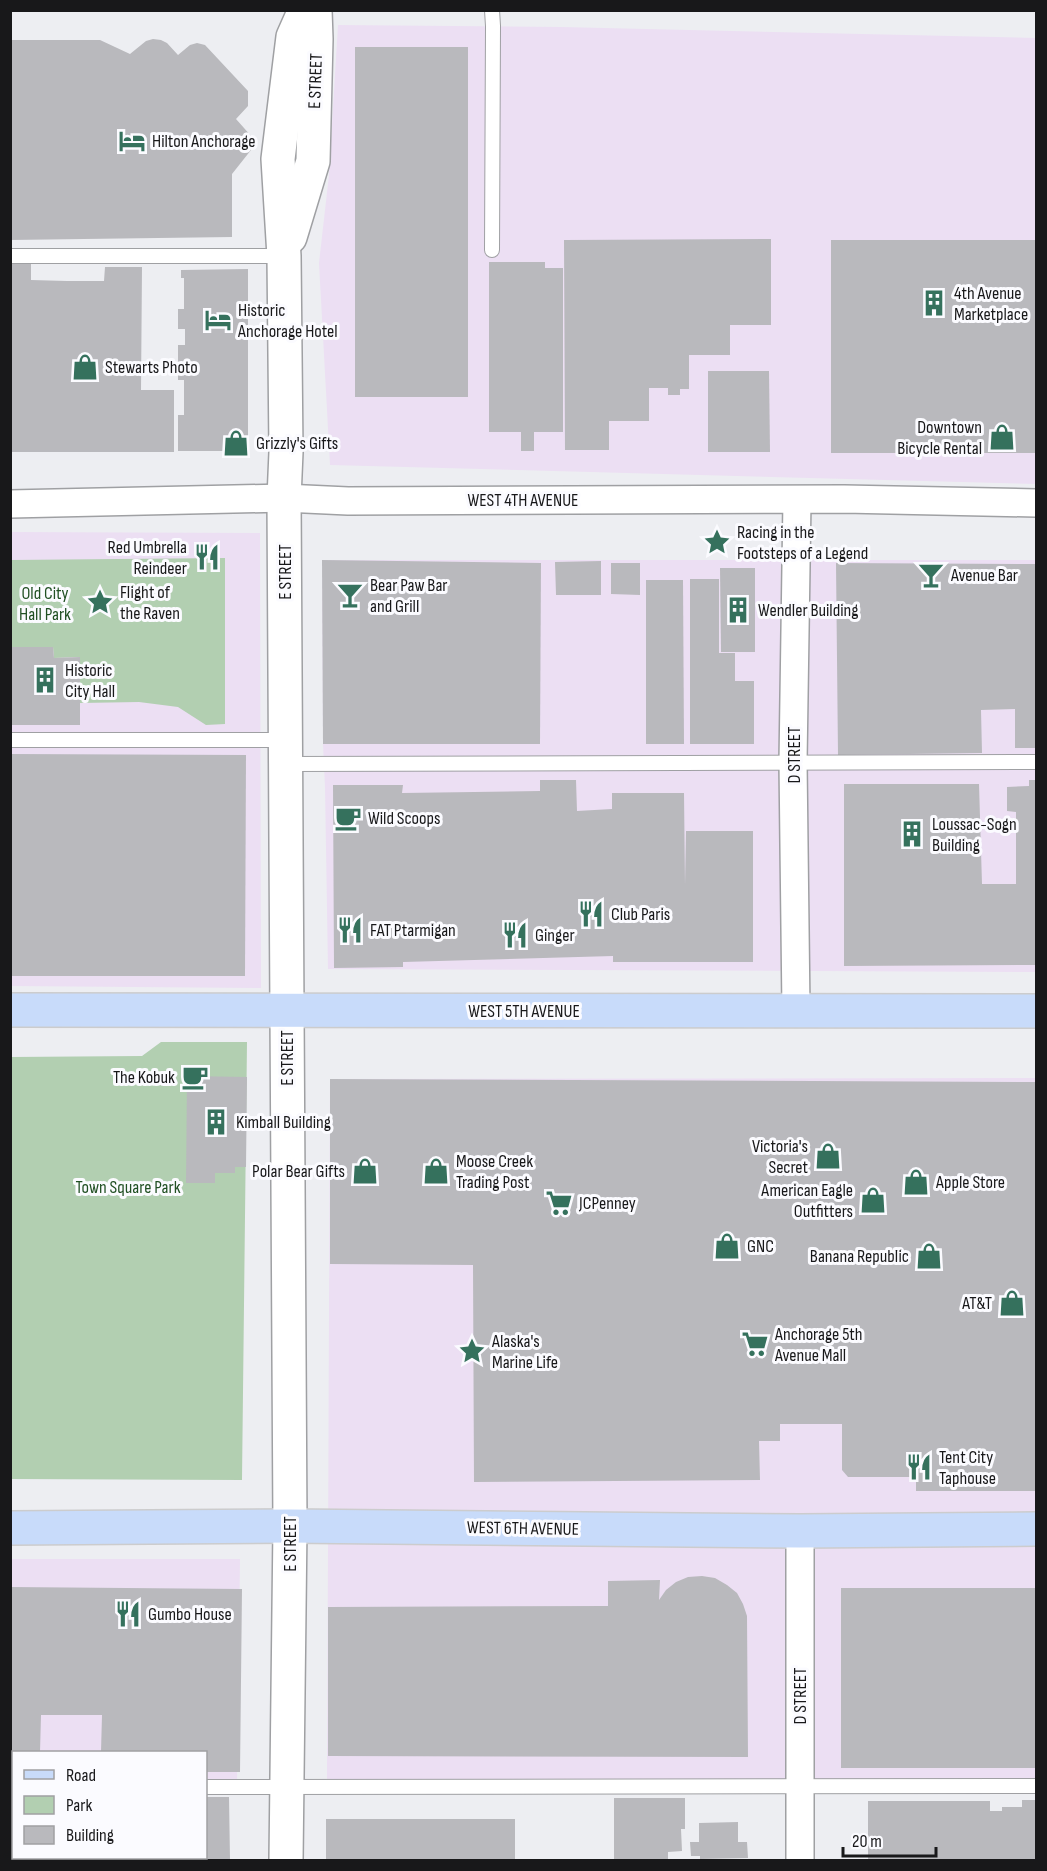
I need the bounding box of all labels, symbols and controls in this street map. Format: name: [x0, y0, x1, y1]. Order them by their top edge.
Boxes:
street label: E STREET: [304, 53, 327, 109]
hotel icon: Hilton Anchorage: [117, 126, 147, 156]
place label: Hilton Anchorage: [152, 131, 256, 152]
place label: 4th Avenue Marketplace: [954, 283, 1028, 325]
building icon: 4th Avenue Marketplace: [919, 288, 949, 318]
place label: Historic Anchorage Hotel: [237, 300, 338, 342]
hotel icon: Historic Anchorage Hotel: [203, 305, 233, 335]
shop icon: Stewarts Photo: [70, 352, 100, 382]
place label: Stewarts Photo: [105, 357, 198, 378]
place label: Downtown Bicycle Rental: [897, 417, 982, 459]
shop icon: Downtown Bicycle Rental: [987, 422, 1017, 452]
shop icon: Grizzly's Gifts: [221, 428, 251, 458]
place label: Grizzly's Gifts: [256, 433, 338, 454]
street label: WEST 4TH AVENUE: [467, 490, 579, 511]
place label: Racing in the Footsteps of a Legend: [737, 522, 868, 564]
place icon: Racing in the Footsteps of a Legend: [702, 527, 732, 557]
place label: Red Umbrella Reindeer: [108, 537, 187, 579]
restaurant icon: Red Umbrella Reindeer: [192, 542, 222, 572]
street label: E STREET: [275, 544, 296, 600]
bar icon: Avenue Bar: [916, 560, 946, 590]
place label: Avenue Bar: [950, 565, 1018, 586]
place label: Bear Paw Bar and Grill: [370, 575, 448, 617]
bar icon: Bear Paw Bar and Grill: [335, 580, 365, 610]
place label: Flight of the Raven: [120, 582, 180, 624]
park label: Old City Hall Park: [19, 583, 71, 625]
place icon: Flight of the Raven: [85, 587, 115, 617]
building icon: Wendler Building: [723, 595, 753, 625]
place label: Wendler Building: [758, 600, 858, 621]
place label: Historic City Hall: [65, 660, 115, 702]
building icon: Historic City Hall: [30, 665, 60, 695]
street label: D STREET: [784, 726, 805, 784]
cafe icon: Wild Scoops: [333, 803, 363, 833]
place label: Wild Scoops: [368, 808, 440, 829]
place label: Loussac-Sogn Building: [932, 814, 1017, 856]
building icon: Loussac-Sogn Building: [897, 819, 927, 849]
restaurant icon: Club Paris: [576, 899, 606, 929]
place label: Club Paris: [611, 904, 670, 925]
restaurant icon: FAT Ptarmigan: [335, 915, 365, 945]
place label: FAT Ptarmigan: [370, 920, 456, 941]
restaurant icon: Ginger: [500, 920, 530, 950]
place label: Ginger: [535, 925, 575, 946]
street label: WEST 5TH AVENUE: [468, 1001, 580, 1022]
street label: E STREET: [277, 1030, 298, 1086]
cafe icon: The Kobuk: [180, 1062, 210, 1092]
place label: The Kobuk: [113, 1067, 175, 1088]
building icon: Kimball Building: [201, 1107, 231, 1137]
place label: Kimball Building: [236, 1112, 331, 1133]
place label: Victoria's Secret: [752, 1136, 808, 1178]
shop icon: Victoria's Secret: [813, 1141, 843, 1171]
place label: Moose Creek Trading Post: [456, 1151, 533, 1193]
shop icon: Polar Bear Gifts: [350, 1156, 380, 1186]
shop icon: Moose Creek Trading Post: [421, 1156, 451, 1186]
place label: Polar Bear Gifts: [252, 1161, 345, 1182]
shop icon: Apple Store: [901, 1167, 931, 1197]
place label: Apple Store: [935, 1172, 1005, 1193]
park label: Town Square Park: [75, 1177, 181, 1198]
place label: American Eagle Outfitters: [760, 1180, 853, 1222]
shop icon: American Eagle Outfitters: [858, 1185, 888, 1215]
supermarket icon: JCPenney: [544, 1188, 574, 1218]
place label: JCPenney: [578, 1193, 636, 1214]
shop icon: GNC: [712, 1231, 742, 1261]
place label: GNC: [747, 1236, 774, 1257]
shop icon: Banana Republic: [914, 1241, 944, 1271]
place label: Banana Republic: [810, 1246, 909, 1267]
shop icon: AT&T: [997, 1288, 1027, 1318]
place label: AT&T: [961, 1293, 992, 1314]
place label: Anchorage 5th Avenue Mall: [774, 1324, 863, 1366]
supermarket icon: Anchorage 5th Avenue Mall: [740, 1329, 770, 1359]
place label: Alaska's Marine Life: [491, 1331, 558, 1373]
place icon: Alaska's Marine Life: [457, 1336, 487, 1366]
place label: Tent City Taphouse: [939, 1447, 996, 1489]
restaurant icon: Tent City Taphouse: [904, 1452, 934, 1482]
street label: E STREET: [280, 1516, 301, 1572]
street label: WEST 6TH AVENUE: [467, 1517, 579, 1540]
restaurant icon: Gumbo House: [113, 1599, 143, 1629]
place label: Gumbo House: [148, 1604, 232, 1625]
street label: D STREET: [790, 1667, 811, 1725]
legend: [12, 1751, 207, 1859]
text: Road: [66, 1765, 96, 1786]
text: Park: [66, 1795, 92, 1816]
scale bar: [843, 1820, 936, 1858]
text: Building: [66, 1825, 114, 1846]
text: 20 m: [852, 1831, 882, 1852]

